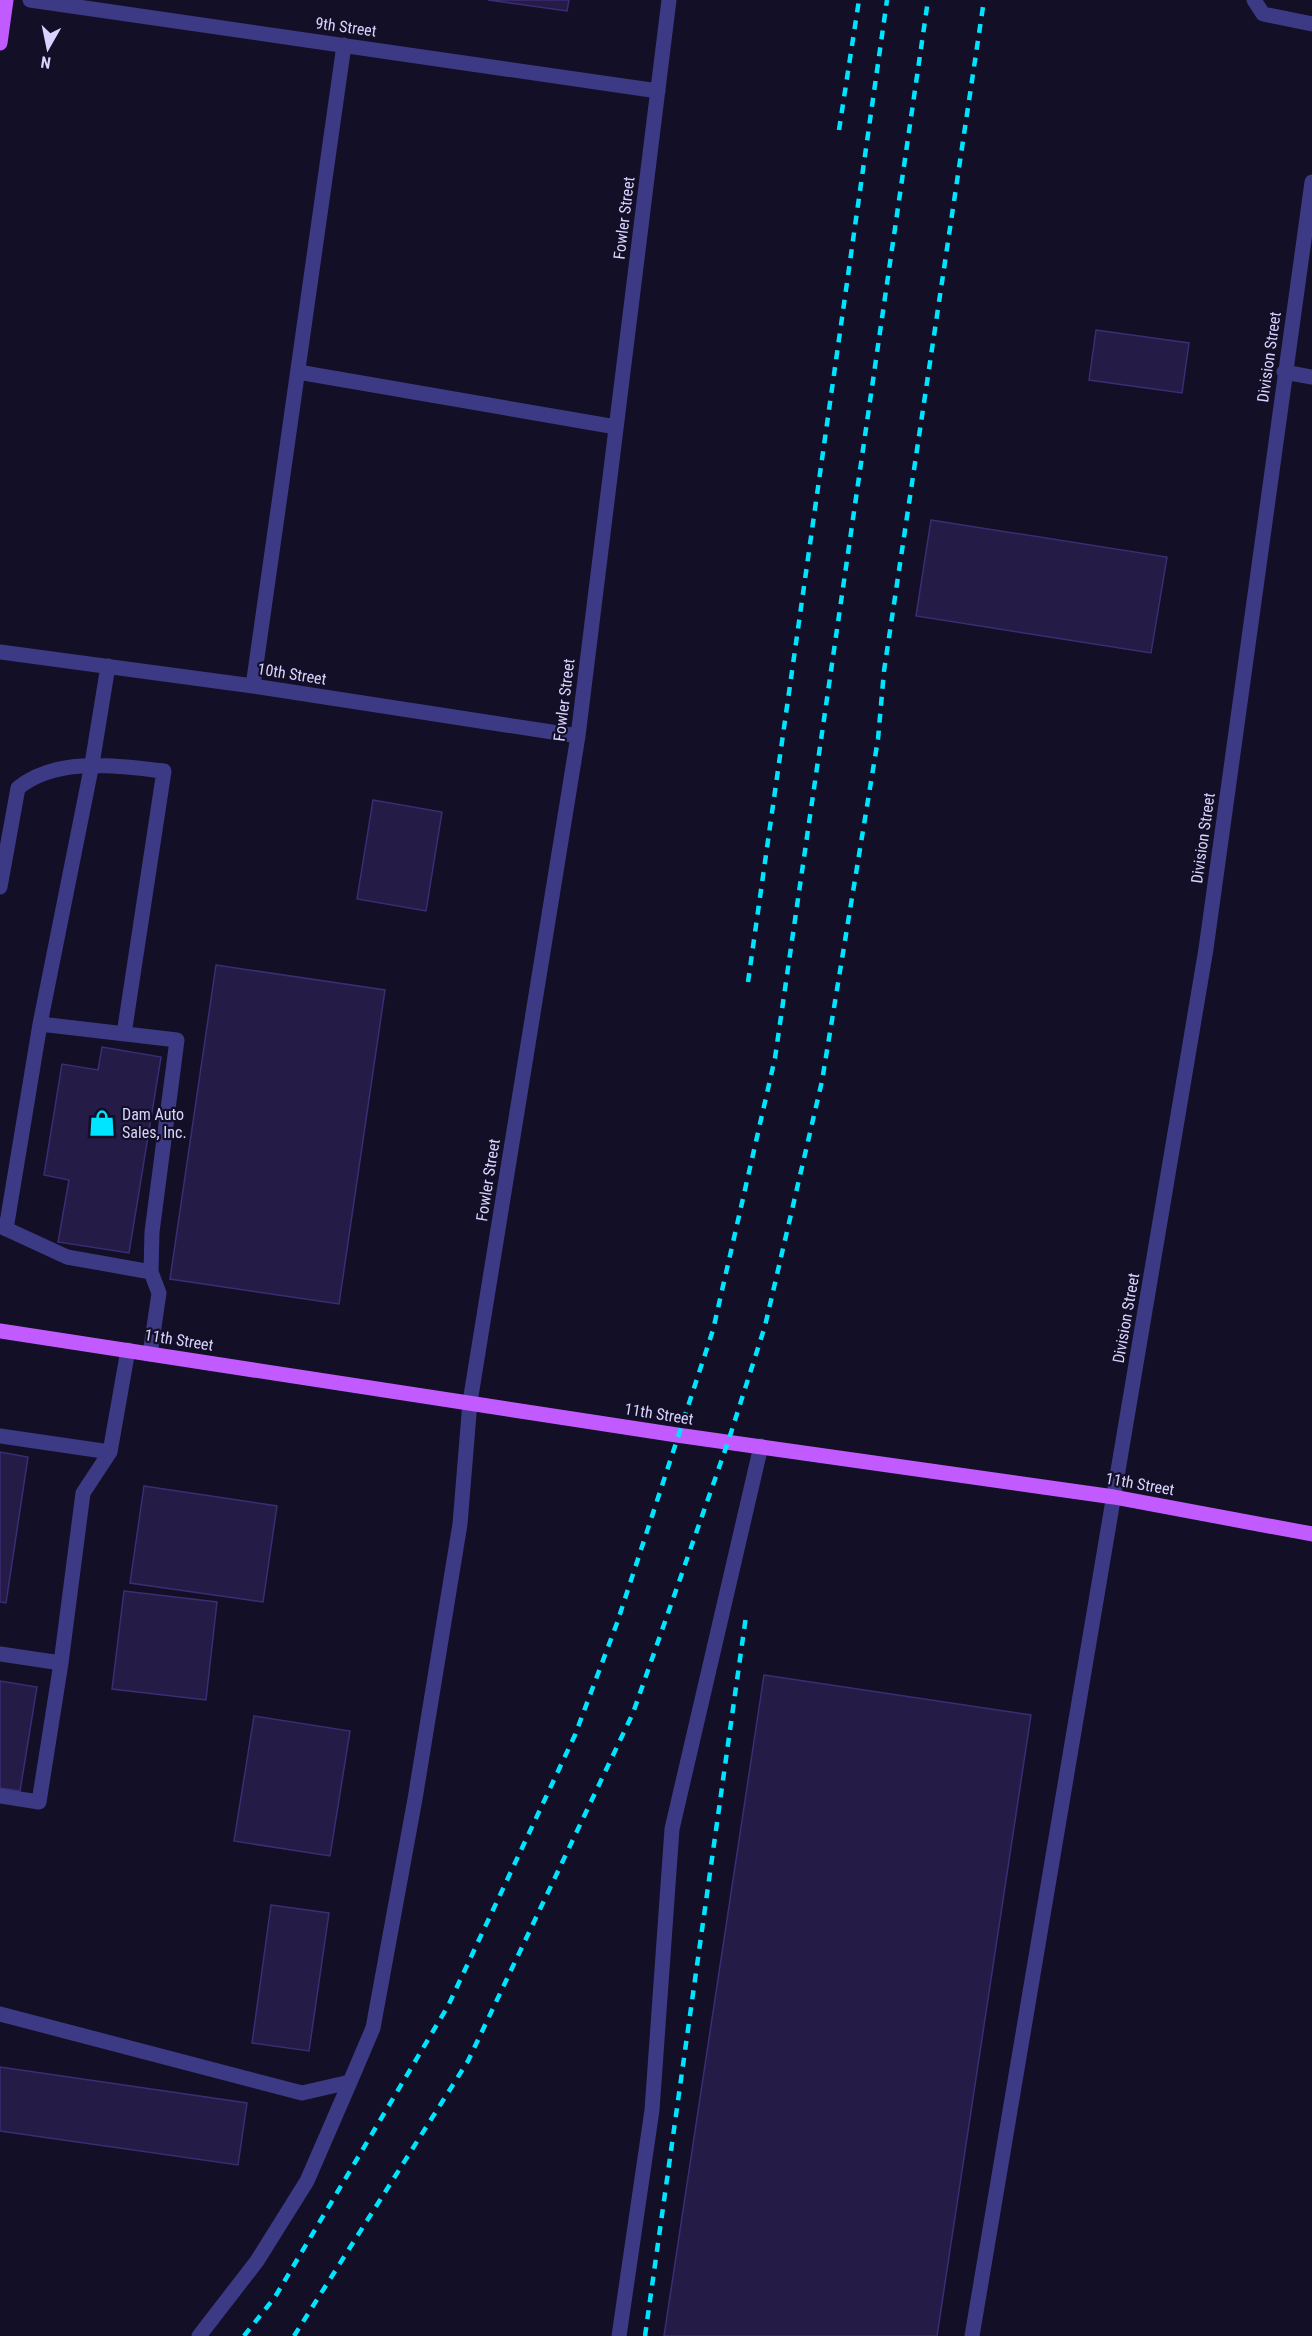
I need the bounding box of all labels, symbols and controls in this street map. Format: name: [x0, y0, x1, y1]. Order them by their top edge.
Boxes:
street label: 9th Street: [314, 13, 378, 41]
north arrow: [18, 18, 78, 78]
text: N: [39, 52, 52, 72]
street label: Fowler Street: [610, 175, 639, 260]
street label: Division Street: [1253, 310, 1285, 403]
street label: Fowler Street: [550, 657, 579, 742]
street label: 10th Street: [256, 659, 328, 689]
street label: Division Street: [1187, 791, 1219, 884]
place label: Dam Auto Sales, Inc.: [122, 1105, 187, 1142]
shop icon: Dam Auto Sales, Inc.: [87, 1108, 117, 1138]
street label: Fowler Street: [472, 1137, 504, 1223]
street label: Division Street: [1109, 1271, 1143, 1365]
street label: 11th Street: [143, 1325, 215, 1355]
street label: 11th Street: [623, 1399, 695, 1429]
street label: 11th Street: [1104, 1469, 1176, 1499]

